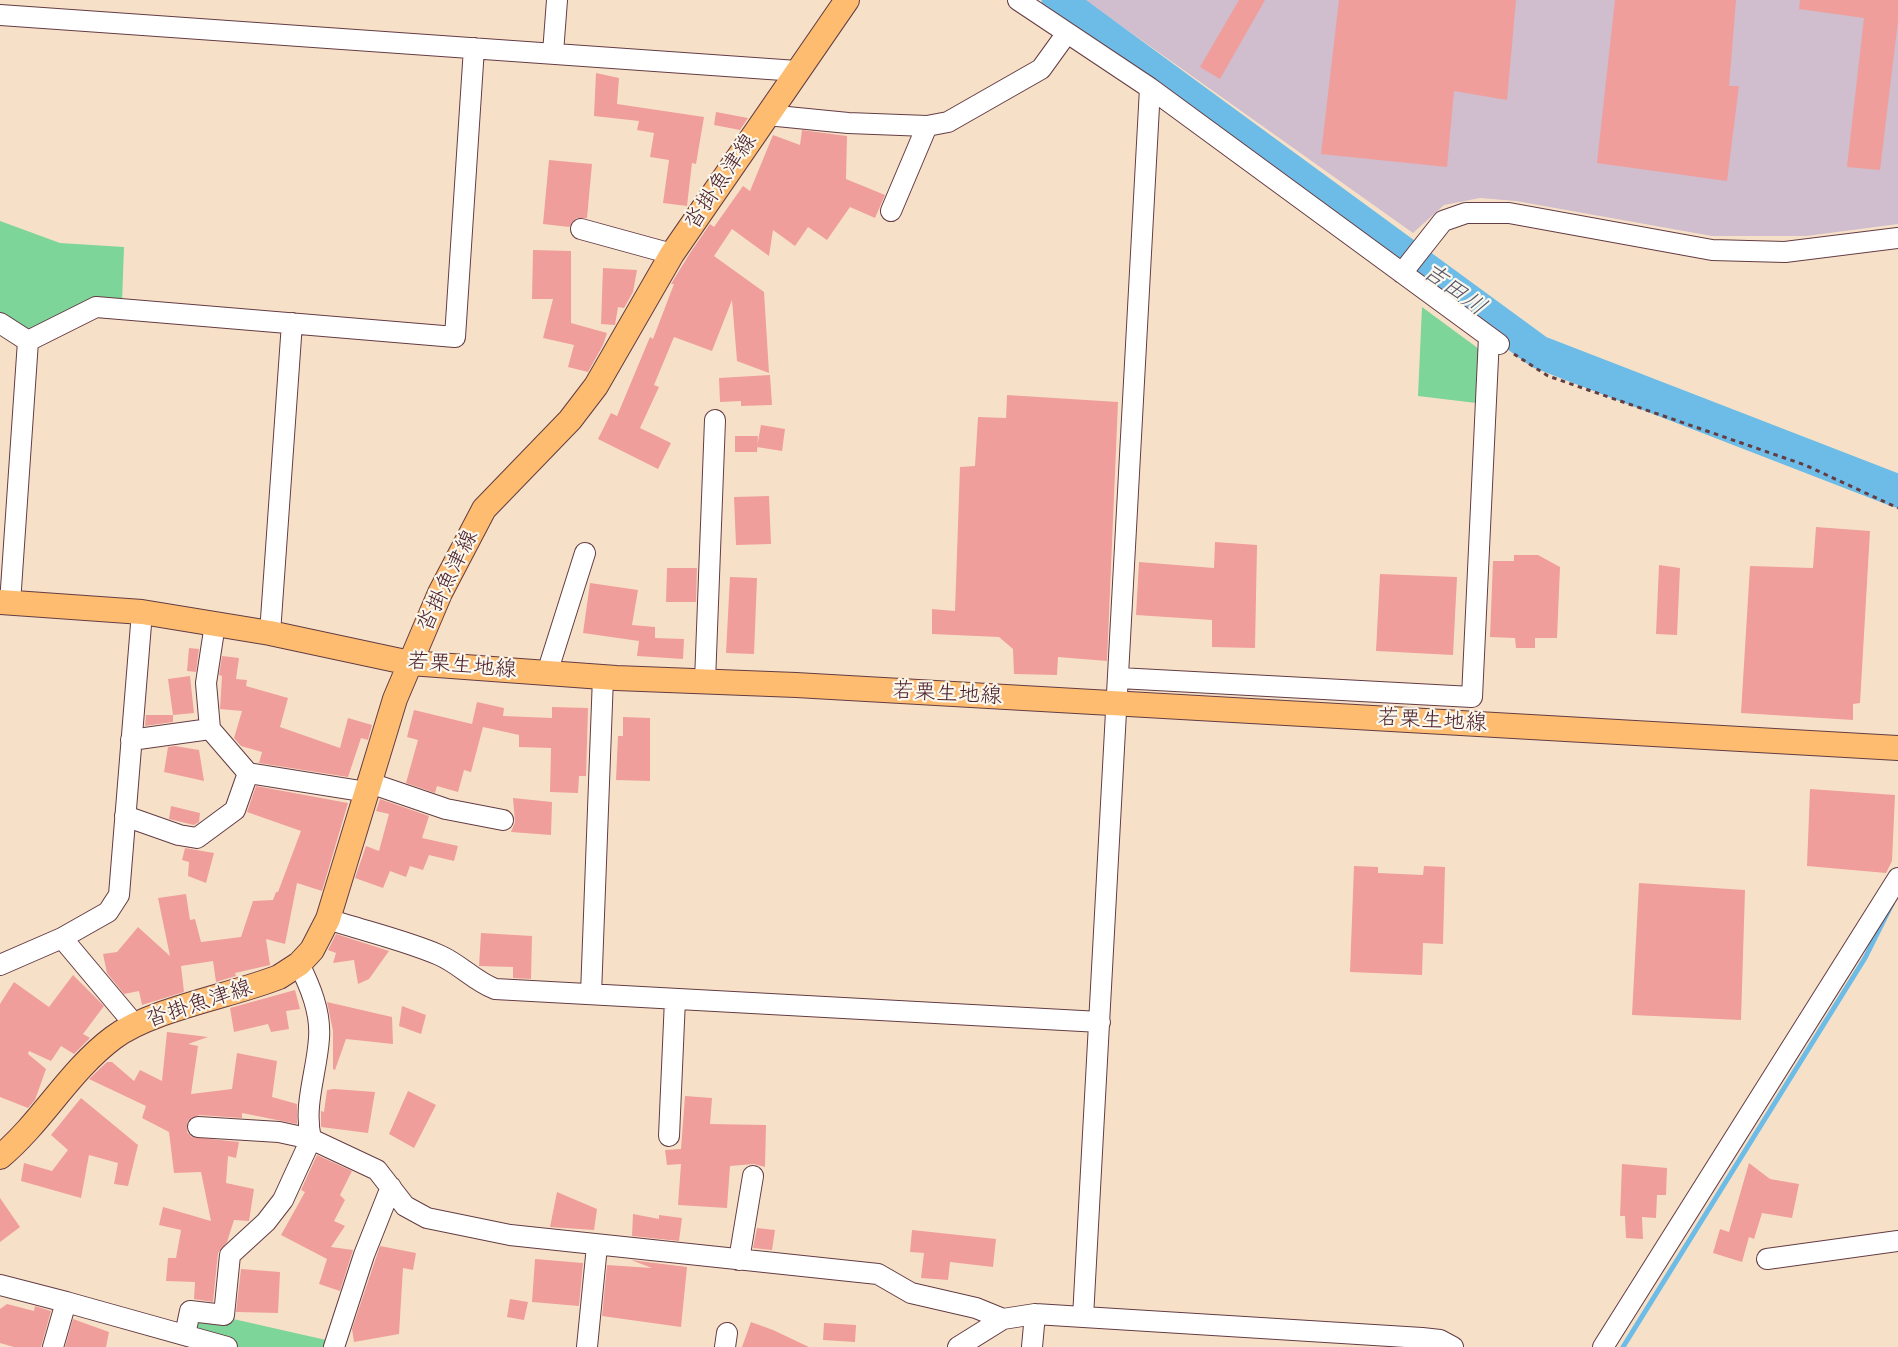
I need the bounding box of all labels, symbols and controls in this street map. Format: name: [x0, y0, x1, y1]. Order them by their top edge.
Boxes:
street label: 沓掛魚津線: [679, 129, 763, 235]
water label: 吉田川: [1416, 257, 1492, 323]
street label: 沓掛魚津線: [412, 526, 484, 636]
street label: 若栗生地線: [406, 648, 518, 684]
street label: 若栗生地線: [891, 678, 1003, 710]
street label: 若栗生地線: [1376, 705, 1488, 737]
street label: 沓掛魚津線: [143, 974, 255, 1034]

